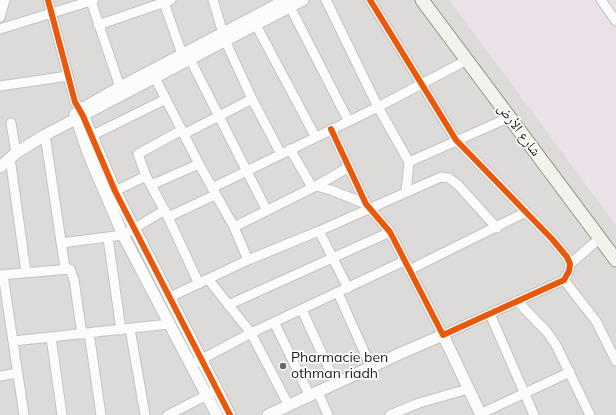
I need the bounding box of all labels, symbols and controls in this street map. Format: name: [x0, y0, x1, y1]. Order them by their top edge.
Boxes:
street label: شارع الأرض: [494, 100, 544, 160]
place label: Pharmacie ben othman riadh: [291, 350, 388, 382]
marker: Pharmacie ben othman riadh: [278, 361, 288, 371]

